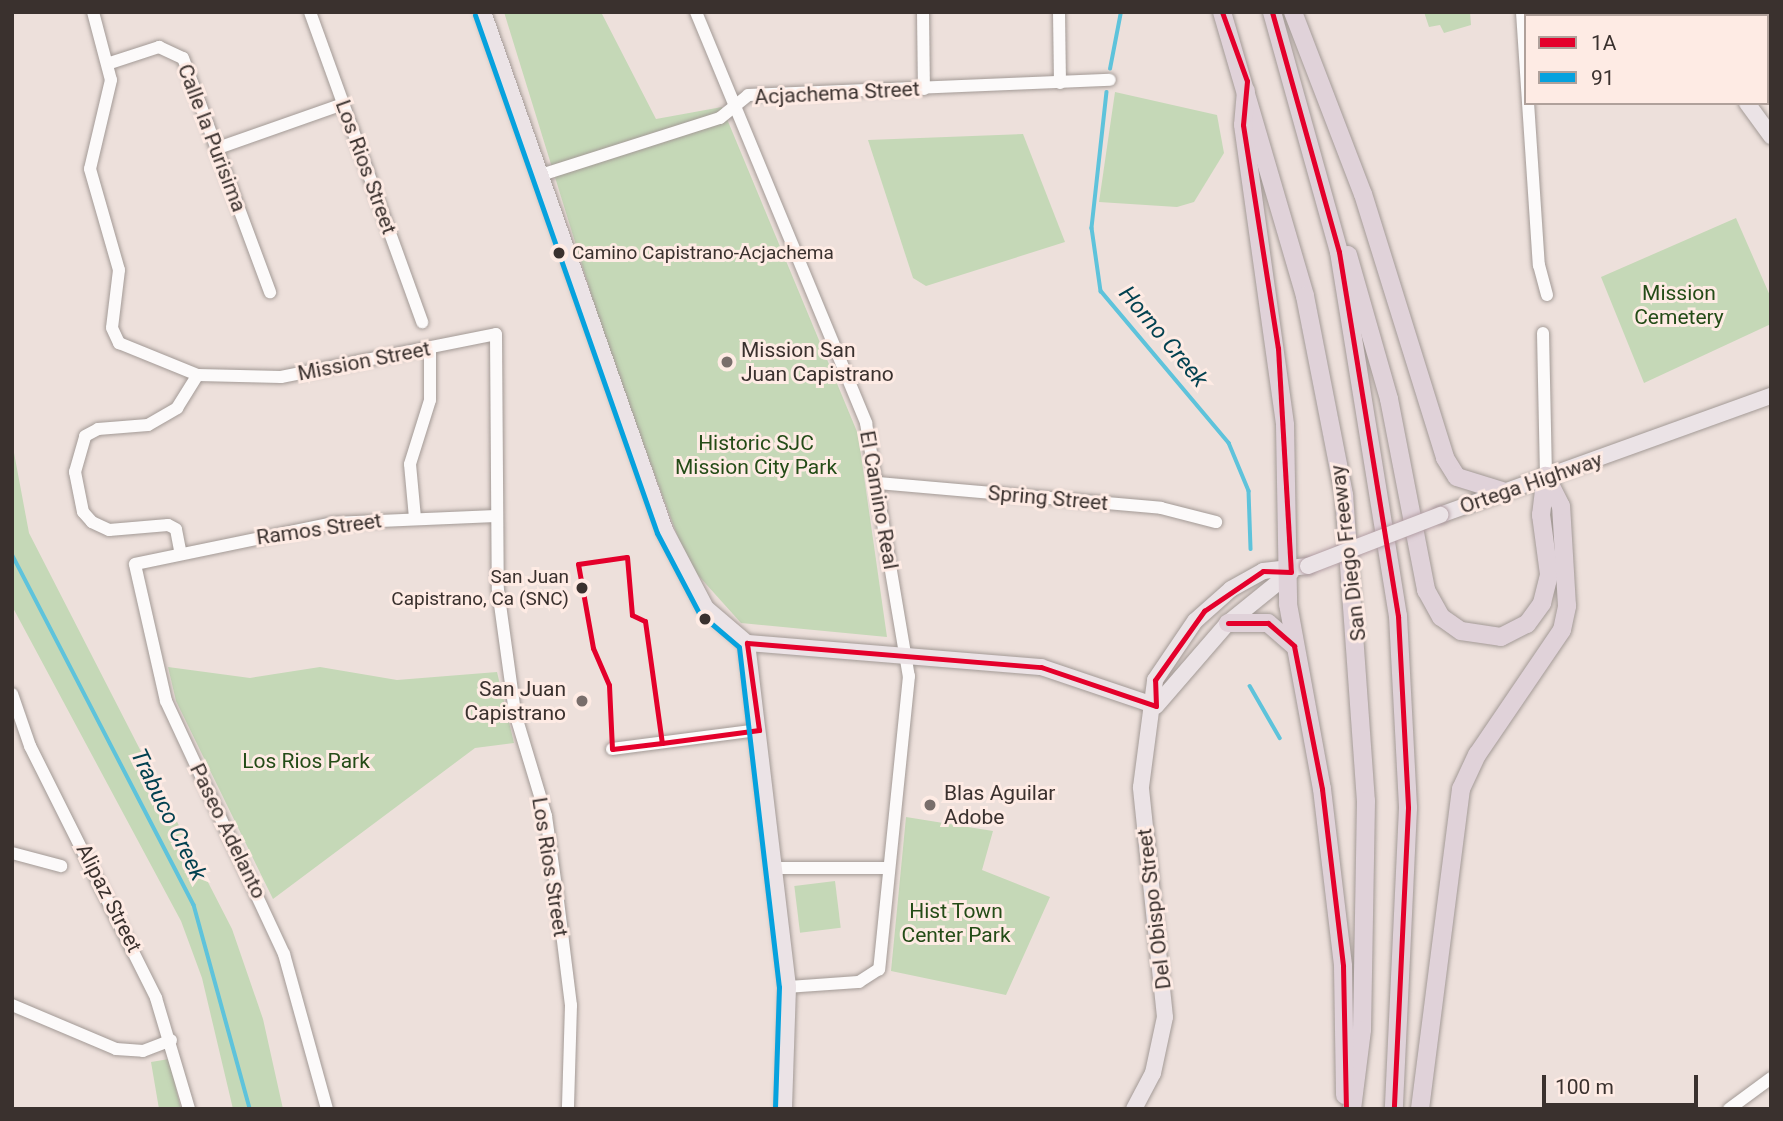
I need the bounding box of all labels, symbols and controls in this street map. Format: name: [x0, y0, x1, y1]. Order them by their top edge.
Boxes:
legend: [1524, 14, 1769, 105]
text: 1A: [1591, 31, 1617, 55]
street label: Calle la Purisima: [172, 61, 252, 215]
text: 91: [1591, 66, 1615, 90]
street label: Acjachema Street: [754, 76, 920, 110]
street label: Los Rios Street: [330, 97, 402, 237]
place label: Camino Capistrano-Acjachema: [572, 242, 834, 264]
marker: Camino Capistrano-Acjachema: [552, 246, 566, 260]
park label: Mission Cemetery: [1634, 280, 1724, 330]
water label: Horno Creek: [1113, 281, 1213, 393]
street label: Mission Street: [296, 336, 432, 386]
place label: Mission San Juan Capistrano: [741, 337, 894, 387]
marker: Mission San Juan Capistrano: [719, 354, 735, 370]
street label: El Camino Real: [854, 429, 904, 571]
park label: Historic SJC Mission City Park: [675, 430, 837, 480]
street label: Ortega Highway: [1456, 447, 1606, 519]
street label: San Diego Freeway: [1325, 464, 1371, 642]
street label: Spring Street: [987, 480, 1109, 516]
street label: Ramos Street: [255, 508, 383, 550]
place label: San Juan Capistrano, Ca (SNC): [391, 566, 569, 610]
marker: San Juan Capistrano, Ca (SNC): [575, 581, 589, 595]
unlabelled marker: [698, 612, 712, 626]
place label: San Juan Capistrano: [465, 676, 566, 726]
marker: San Juan Capistrano: [572, 691, 592, 711]
water label: Trabuco Creek: [124, 744, 212, 886]
park label: Los Rios Park: [242, 748, 370, 774]
street label: Paseo Adelanto: [184, 759, 272, 903]
place label: Blas Aguilar Adobe: [944, 780, 1055, 830]
street label: Los Rios Street: [527, 795, 573, 939]
marker: Blas Aguilar Adobe: [922, 797, 938, 813]
street label: Del Obispo Street: [1132, 827, 1176, 991]
street label: Alipaz Street: [71, 840, 147, 956]
park label: Hist Town Center Park: [901, 898, 1011, 948]
scale bar: [1545, 1062, 1701, 1106]
text: 100 m: [1555, 1075, 1614, 1099]

